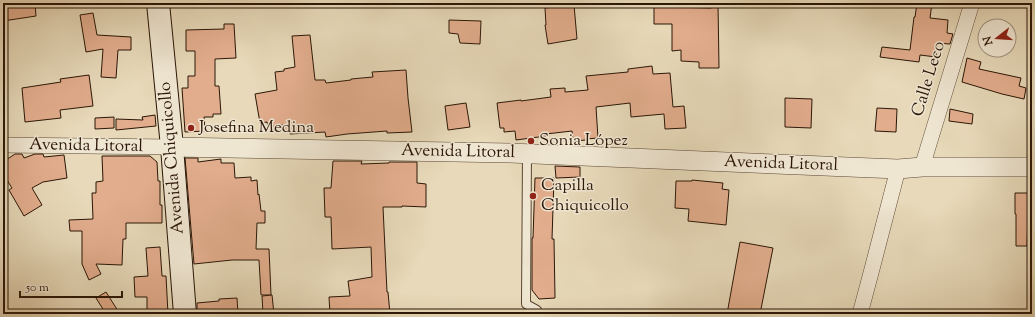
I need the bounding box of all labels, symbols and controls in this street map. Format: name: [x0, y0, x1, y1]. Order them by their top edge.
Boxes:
north arrow: [977, 18, 1017, 58]
text: N: [979, 34, 998, 48]
street label: Calle Leco: [906, 39, 952, 119]
street label: Avenida Chiquicollo: [153, 81, 191, 235]
place label: Josefina Medina: [198, 116, 314, 140]
marker: Josefina Medina: [186, 123, 196, 133]
place label: Sonia López: [539, 129, 628, 153]
street label: Avenida Litoral: [29, 133, 144, 159]
marker: Sonia López: [526, 136, 536, 146]
street label: Avenida Litoral: [401, 139, 516, 165]
street label: Avenida Litoral: [724, 150, 839, 178]
place label: Capilla Chiquicollo: [541, 174, 629, 218]
marker: Capilla Chiquicollo: [528, 191, 538, 201]
scale bar: [20, 273, 122, 299]
text: 50 m: [25, 279, 49, 297]

